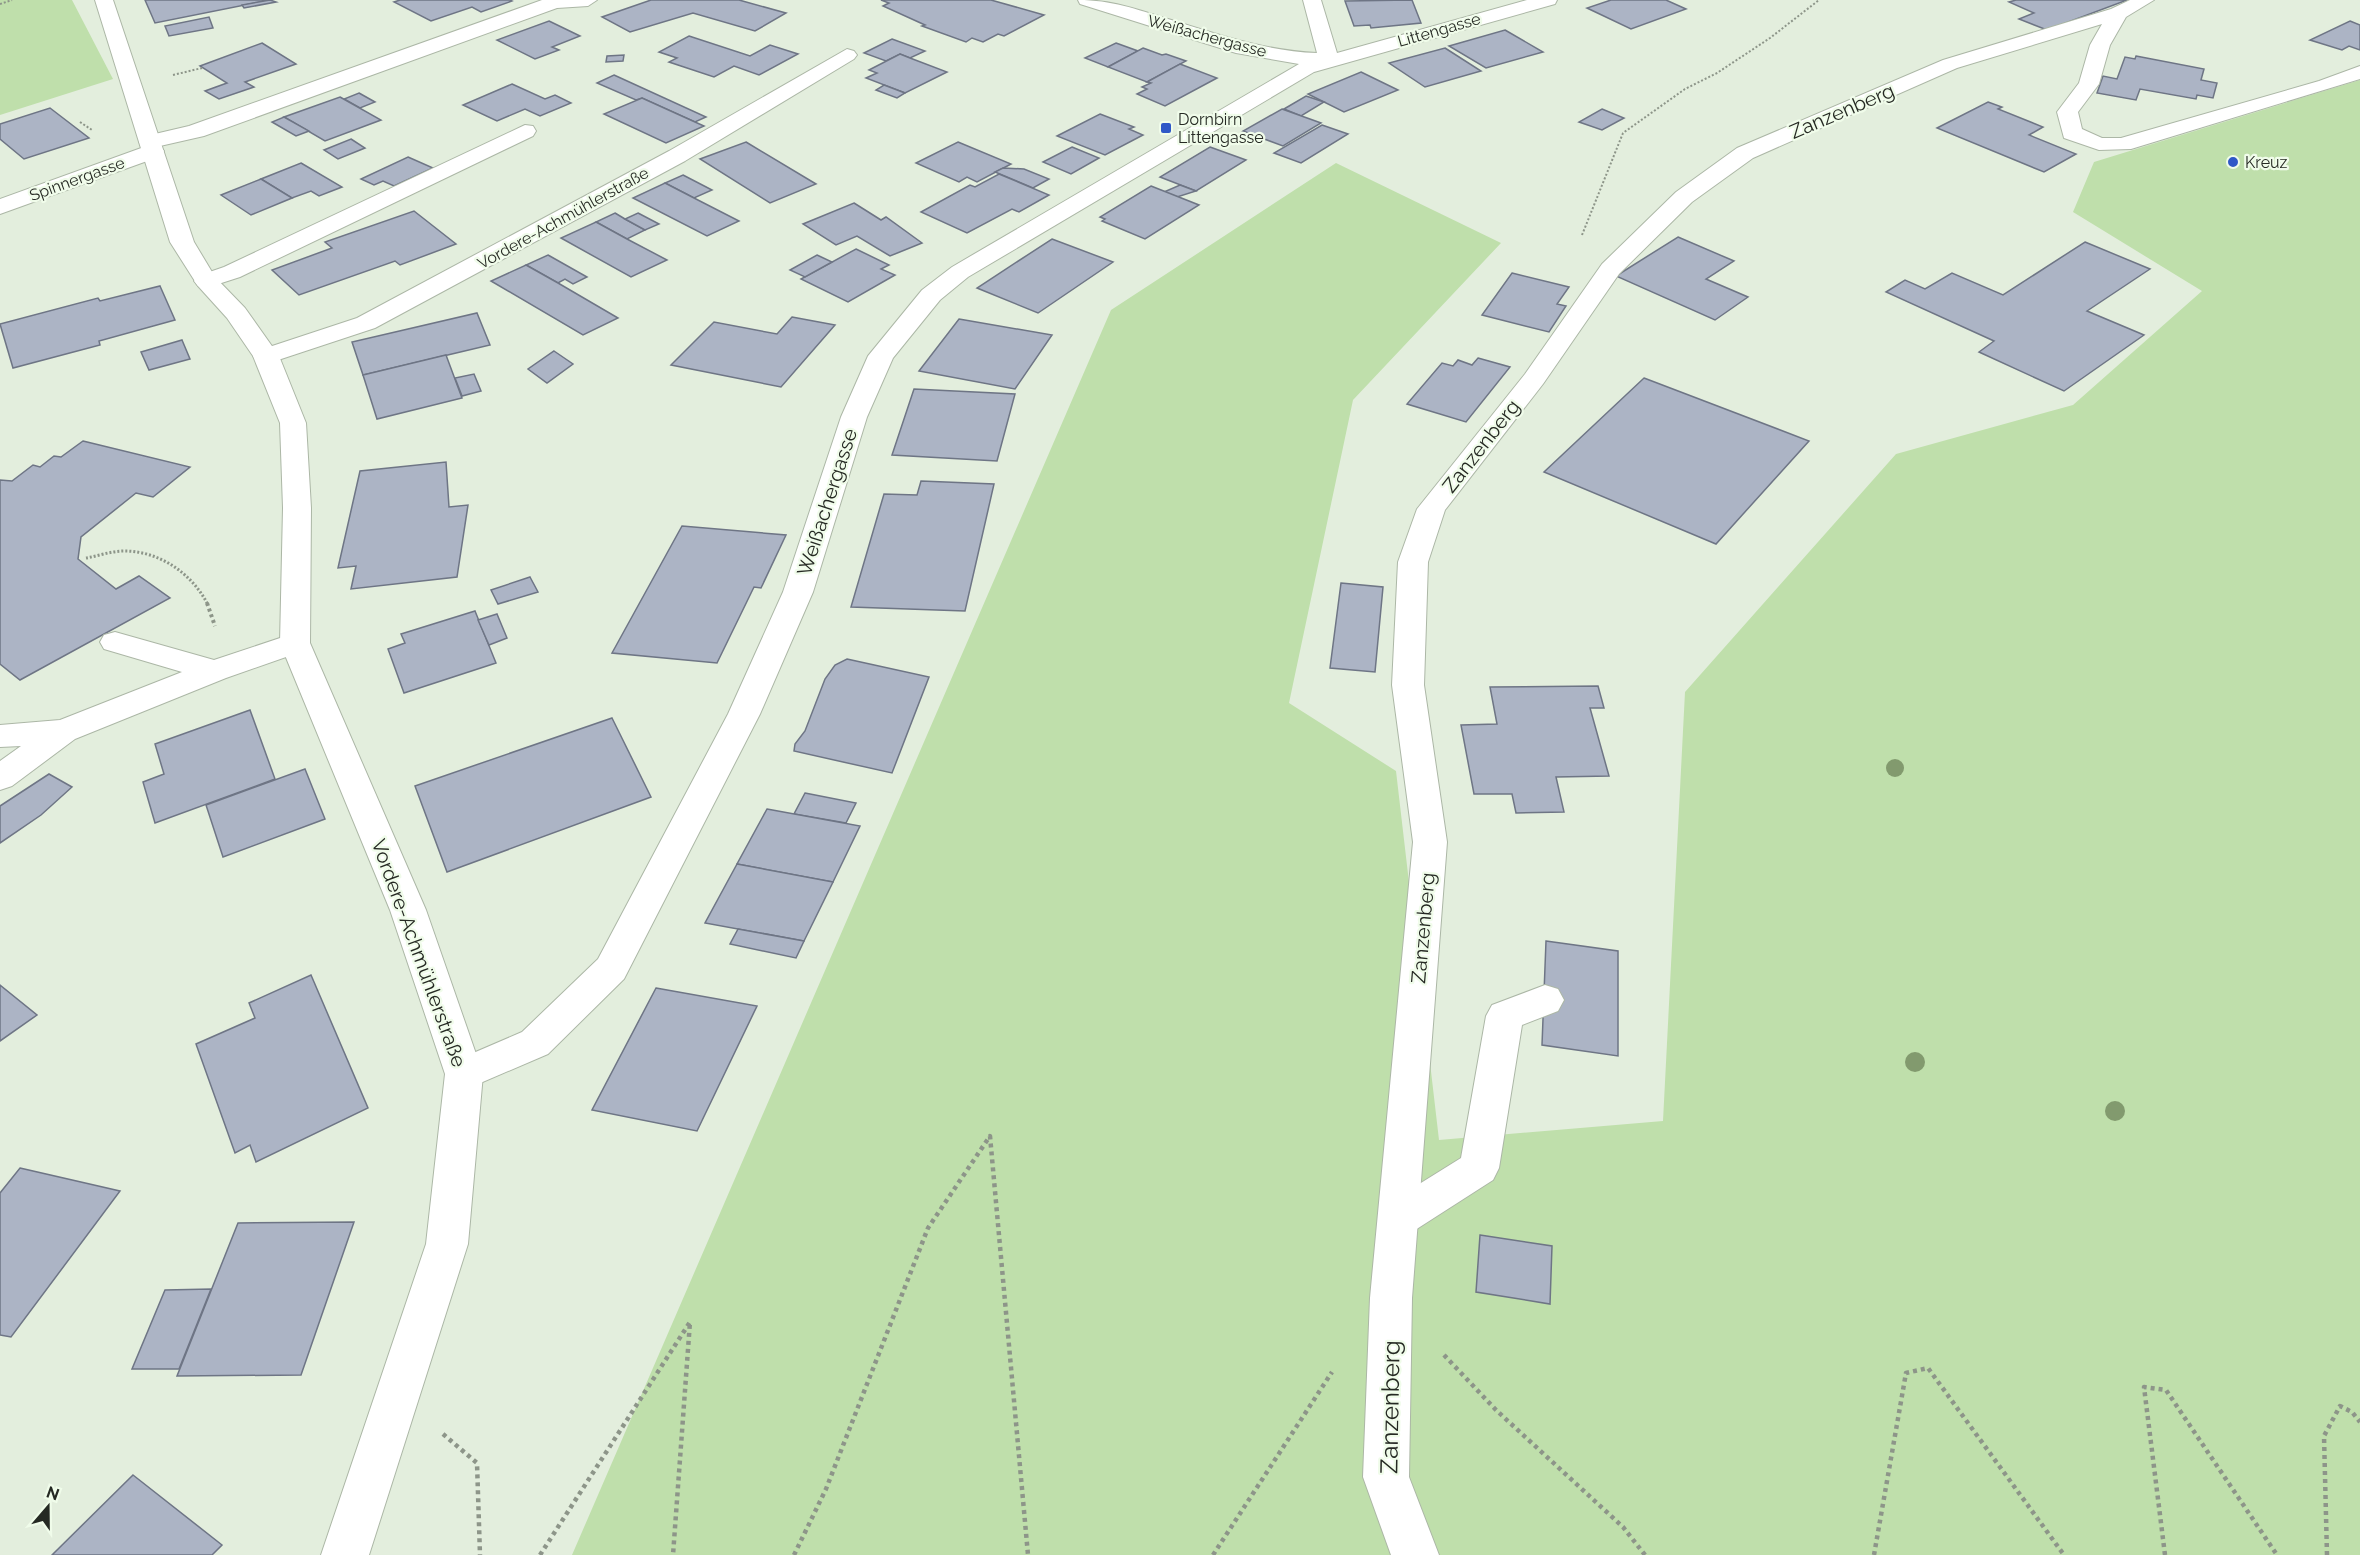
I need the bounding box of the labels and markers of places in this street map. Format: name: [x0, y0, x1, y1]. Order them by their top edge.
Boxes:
place label: Dornbirn Littengasse: [1178, 110, 1264, 147]
marker: Dornbirn Littengasse: [1159, 121, 1173, 135]
place label: Kreuz: [2245, 153, 2288, 172]
marker: Kreuz: [2226, 155, 2240, 169]

